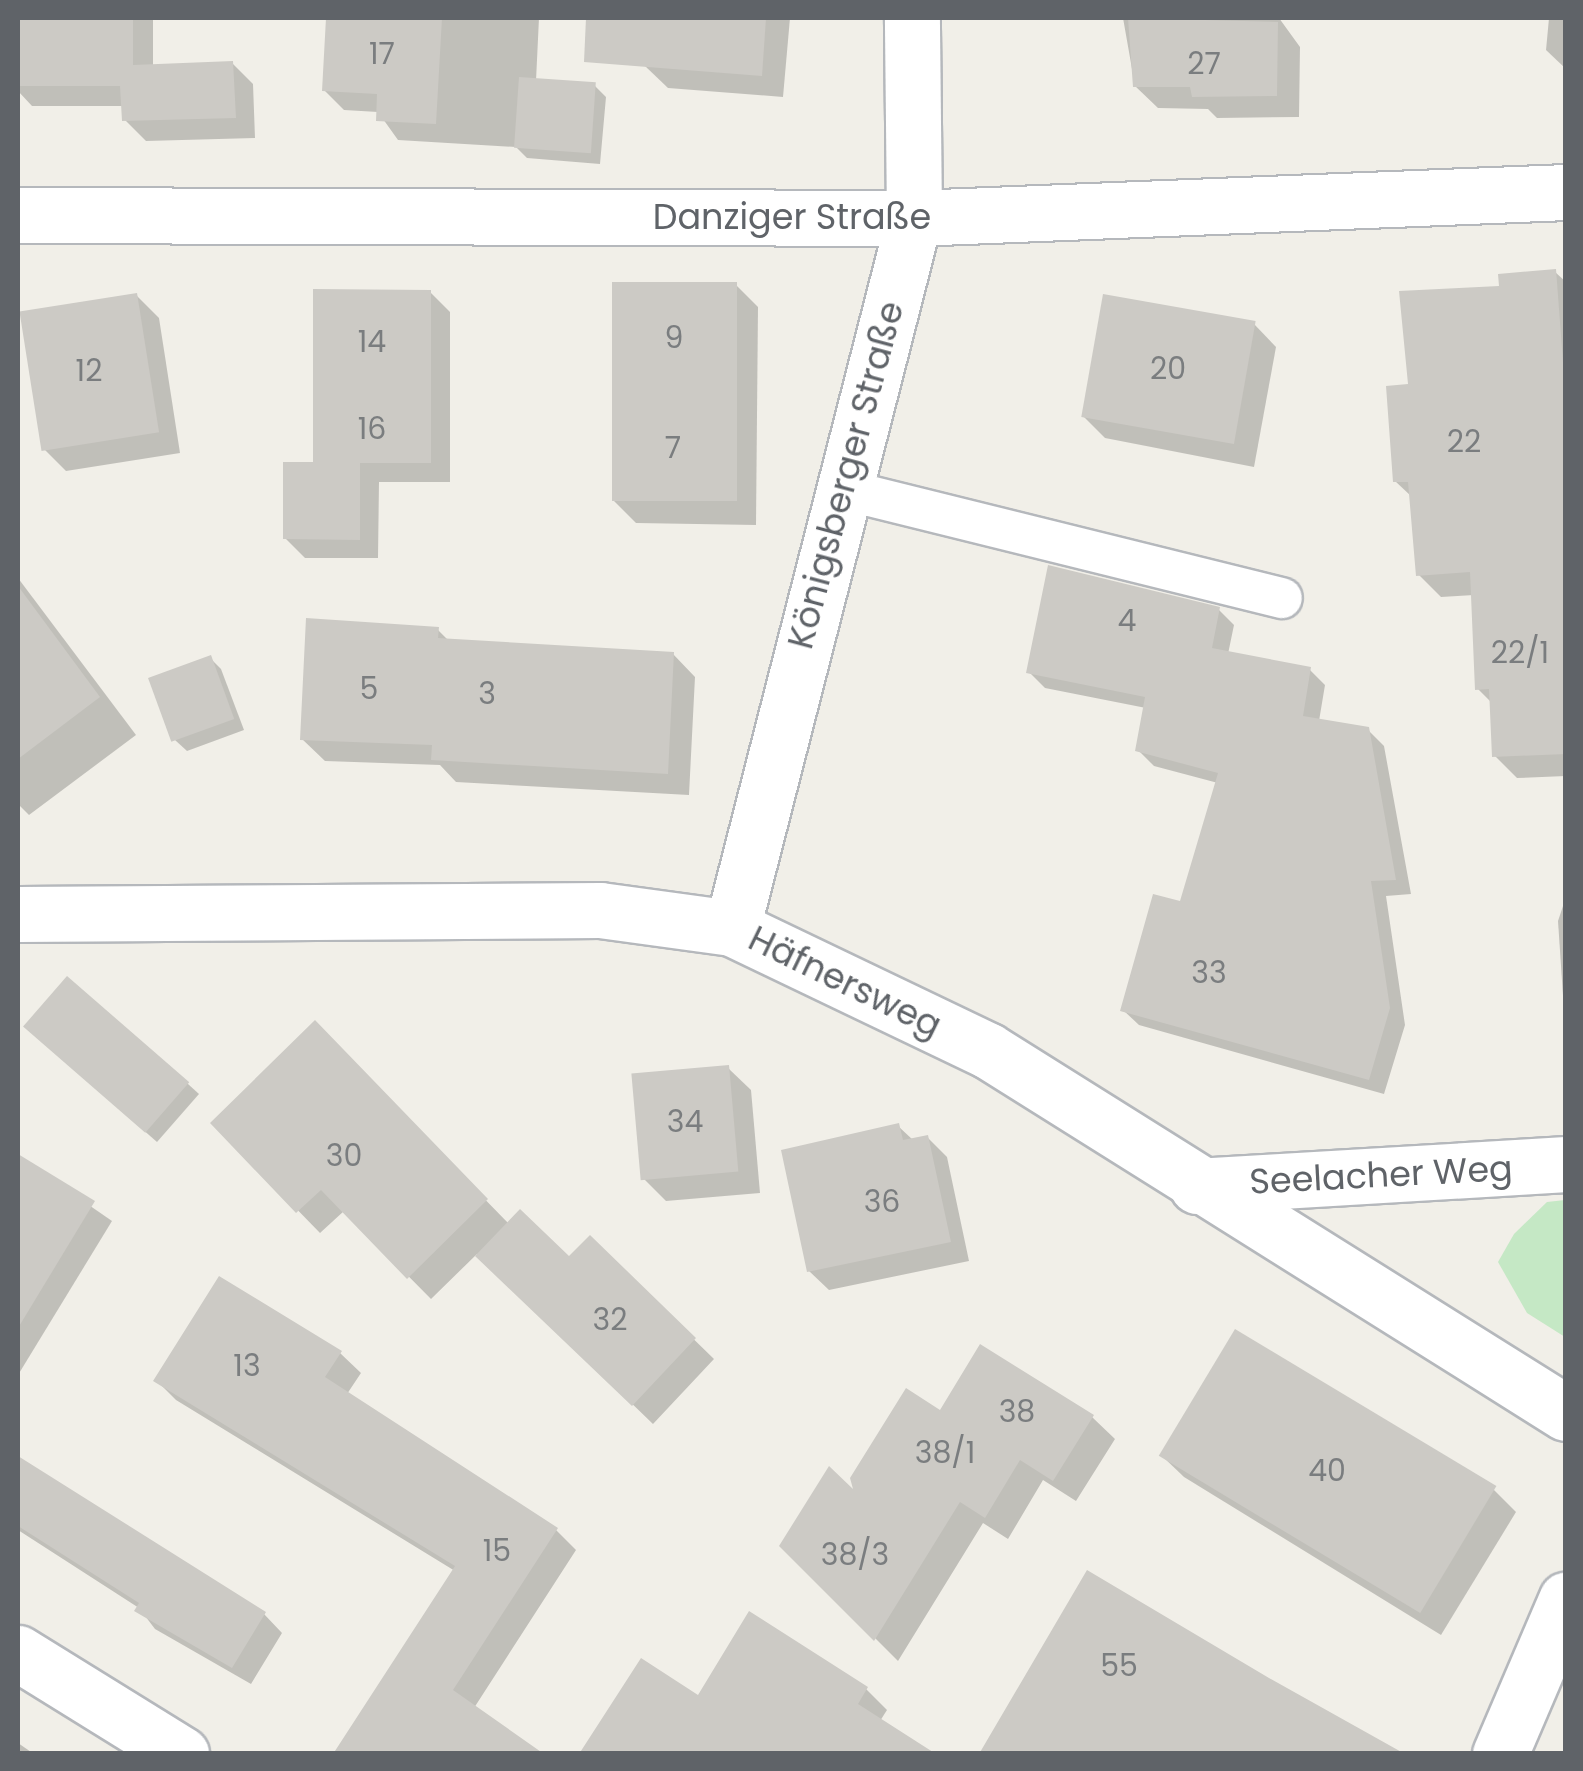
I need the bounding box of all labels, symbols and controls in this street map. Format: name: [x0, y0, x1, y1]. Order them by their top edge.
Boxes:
house number: 17: [369, 36, 395, 72]
house number: 27: [1187, 46, 1221, 82]
street label: Danziger Straße: [653, 196, 931, 238]
street label: Königsberger Straße: [779, 297, 913, 653]
house number: 9: [665, 320, 683, 356]
house number: 14: [358, 324, 386, 360]
house number: 20: [1150, 351, 1186, 387]
house number: 12: [76, 353, 102, 389]
house number: 16: [358, 411, 386, 447]
house number: 22: [1447, 424, 1481, 460]
house number: 7: [665, 430, 681, 466]
house number: 4: [1118, 603, 1136, 639]
house number: 22/1: [1491, 635, 1549, 671]
house number: 5: [360, 671, 378, 707]
house number: 3: [478, 676, 496, 712]
street label: Häfnersweg: [742, 917, 948, 1047]
house number: 33: [1191, 955, 1227, 991]
house number: 34: [667, 1104, 703, 1140]
house number: 30: [326, 1138, 362, 1174]
street label: Seelacher Weg: [1248, 1147, 1514, 1203]
house number: 36: [864, 1184, 900, 1220]
house number: 32: [593, 1302, 627, 1338]
house number: 13: [233, 1348, 261, 1384]
house number: 38: [999, 1394, 1035, 1430]
house number: 38/1: [915, 1435, 975, 1471]
house number: 40: [1308, 1453, 1346, 1489]
house number: 15: [483, 1533, 511, 1569]
house number: 38/3: [821, 1537, 889, 1573]
house number: 55: [1100, 1648, 1138, 1684]

